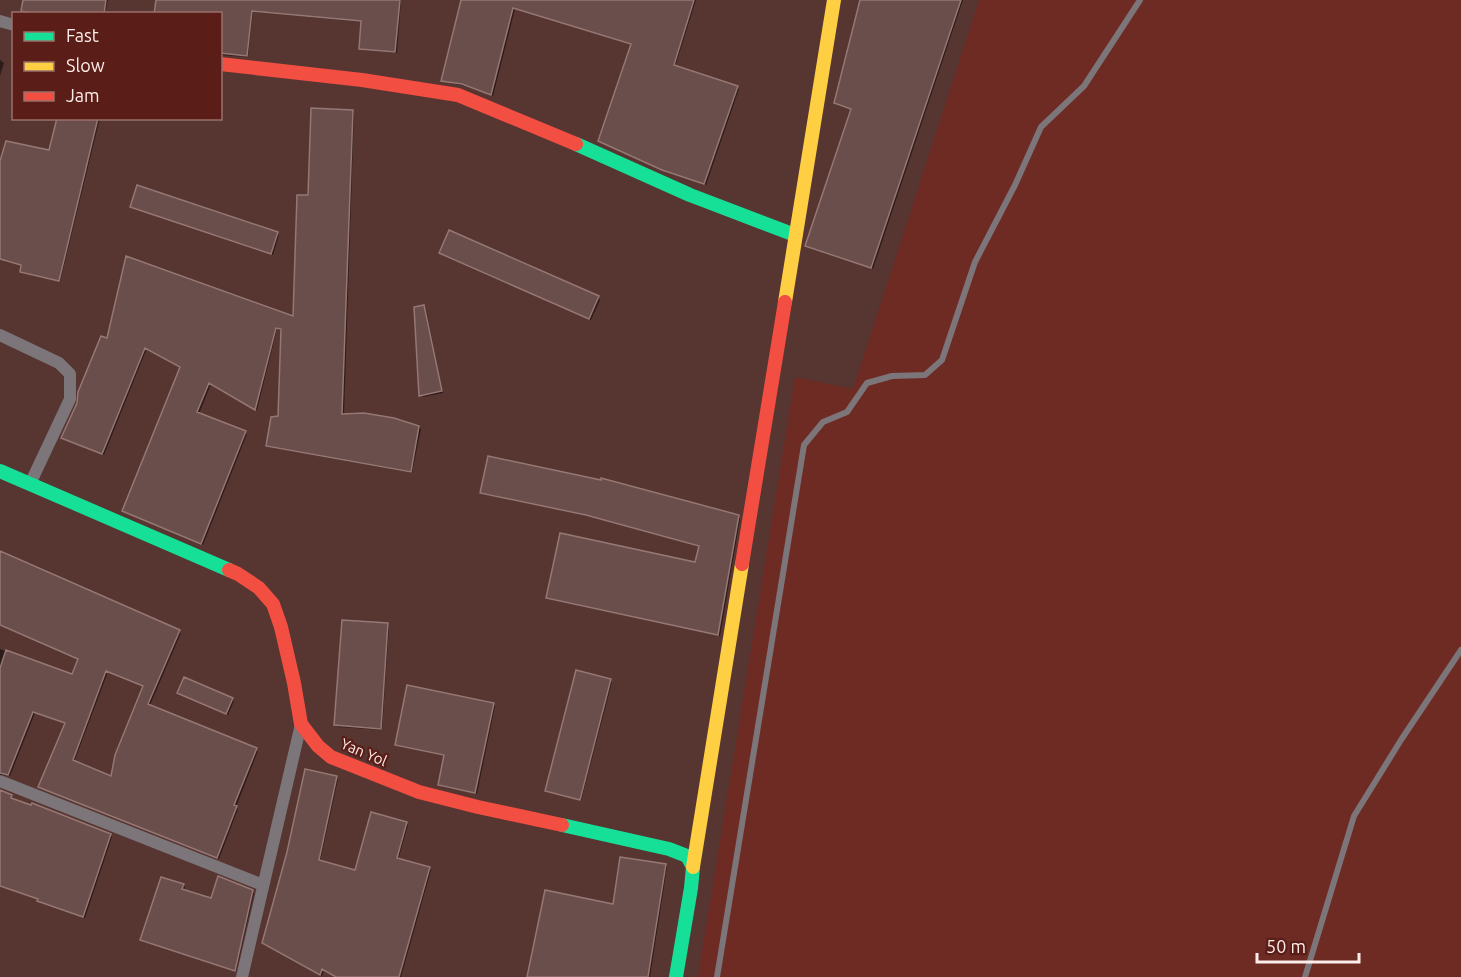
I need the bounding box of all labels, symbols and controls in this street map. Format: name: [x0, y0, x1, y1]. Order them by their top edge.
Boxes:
legend: [12, 12, 222, 120]
text: Fast: [66, 25, 99, 45]
text: Slow: [66, 55, 105, 75]
text: Jam: [66, 85, 100, 105]
street label: Yan Yol: [338, 735, 390, 769]
scale bar: [1257, 926, 1359, 964]
text: 50 m: [1266, 936, 1306, 956]

